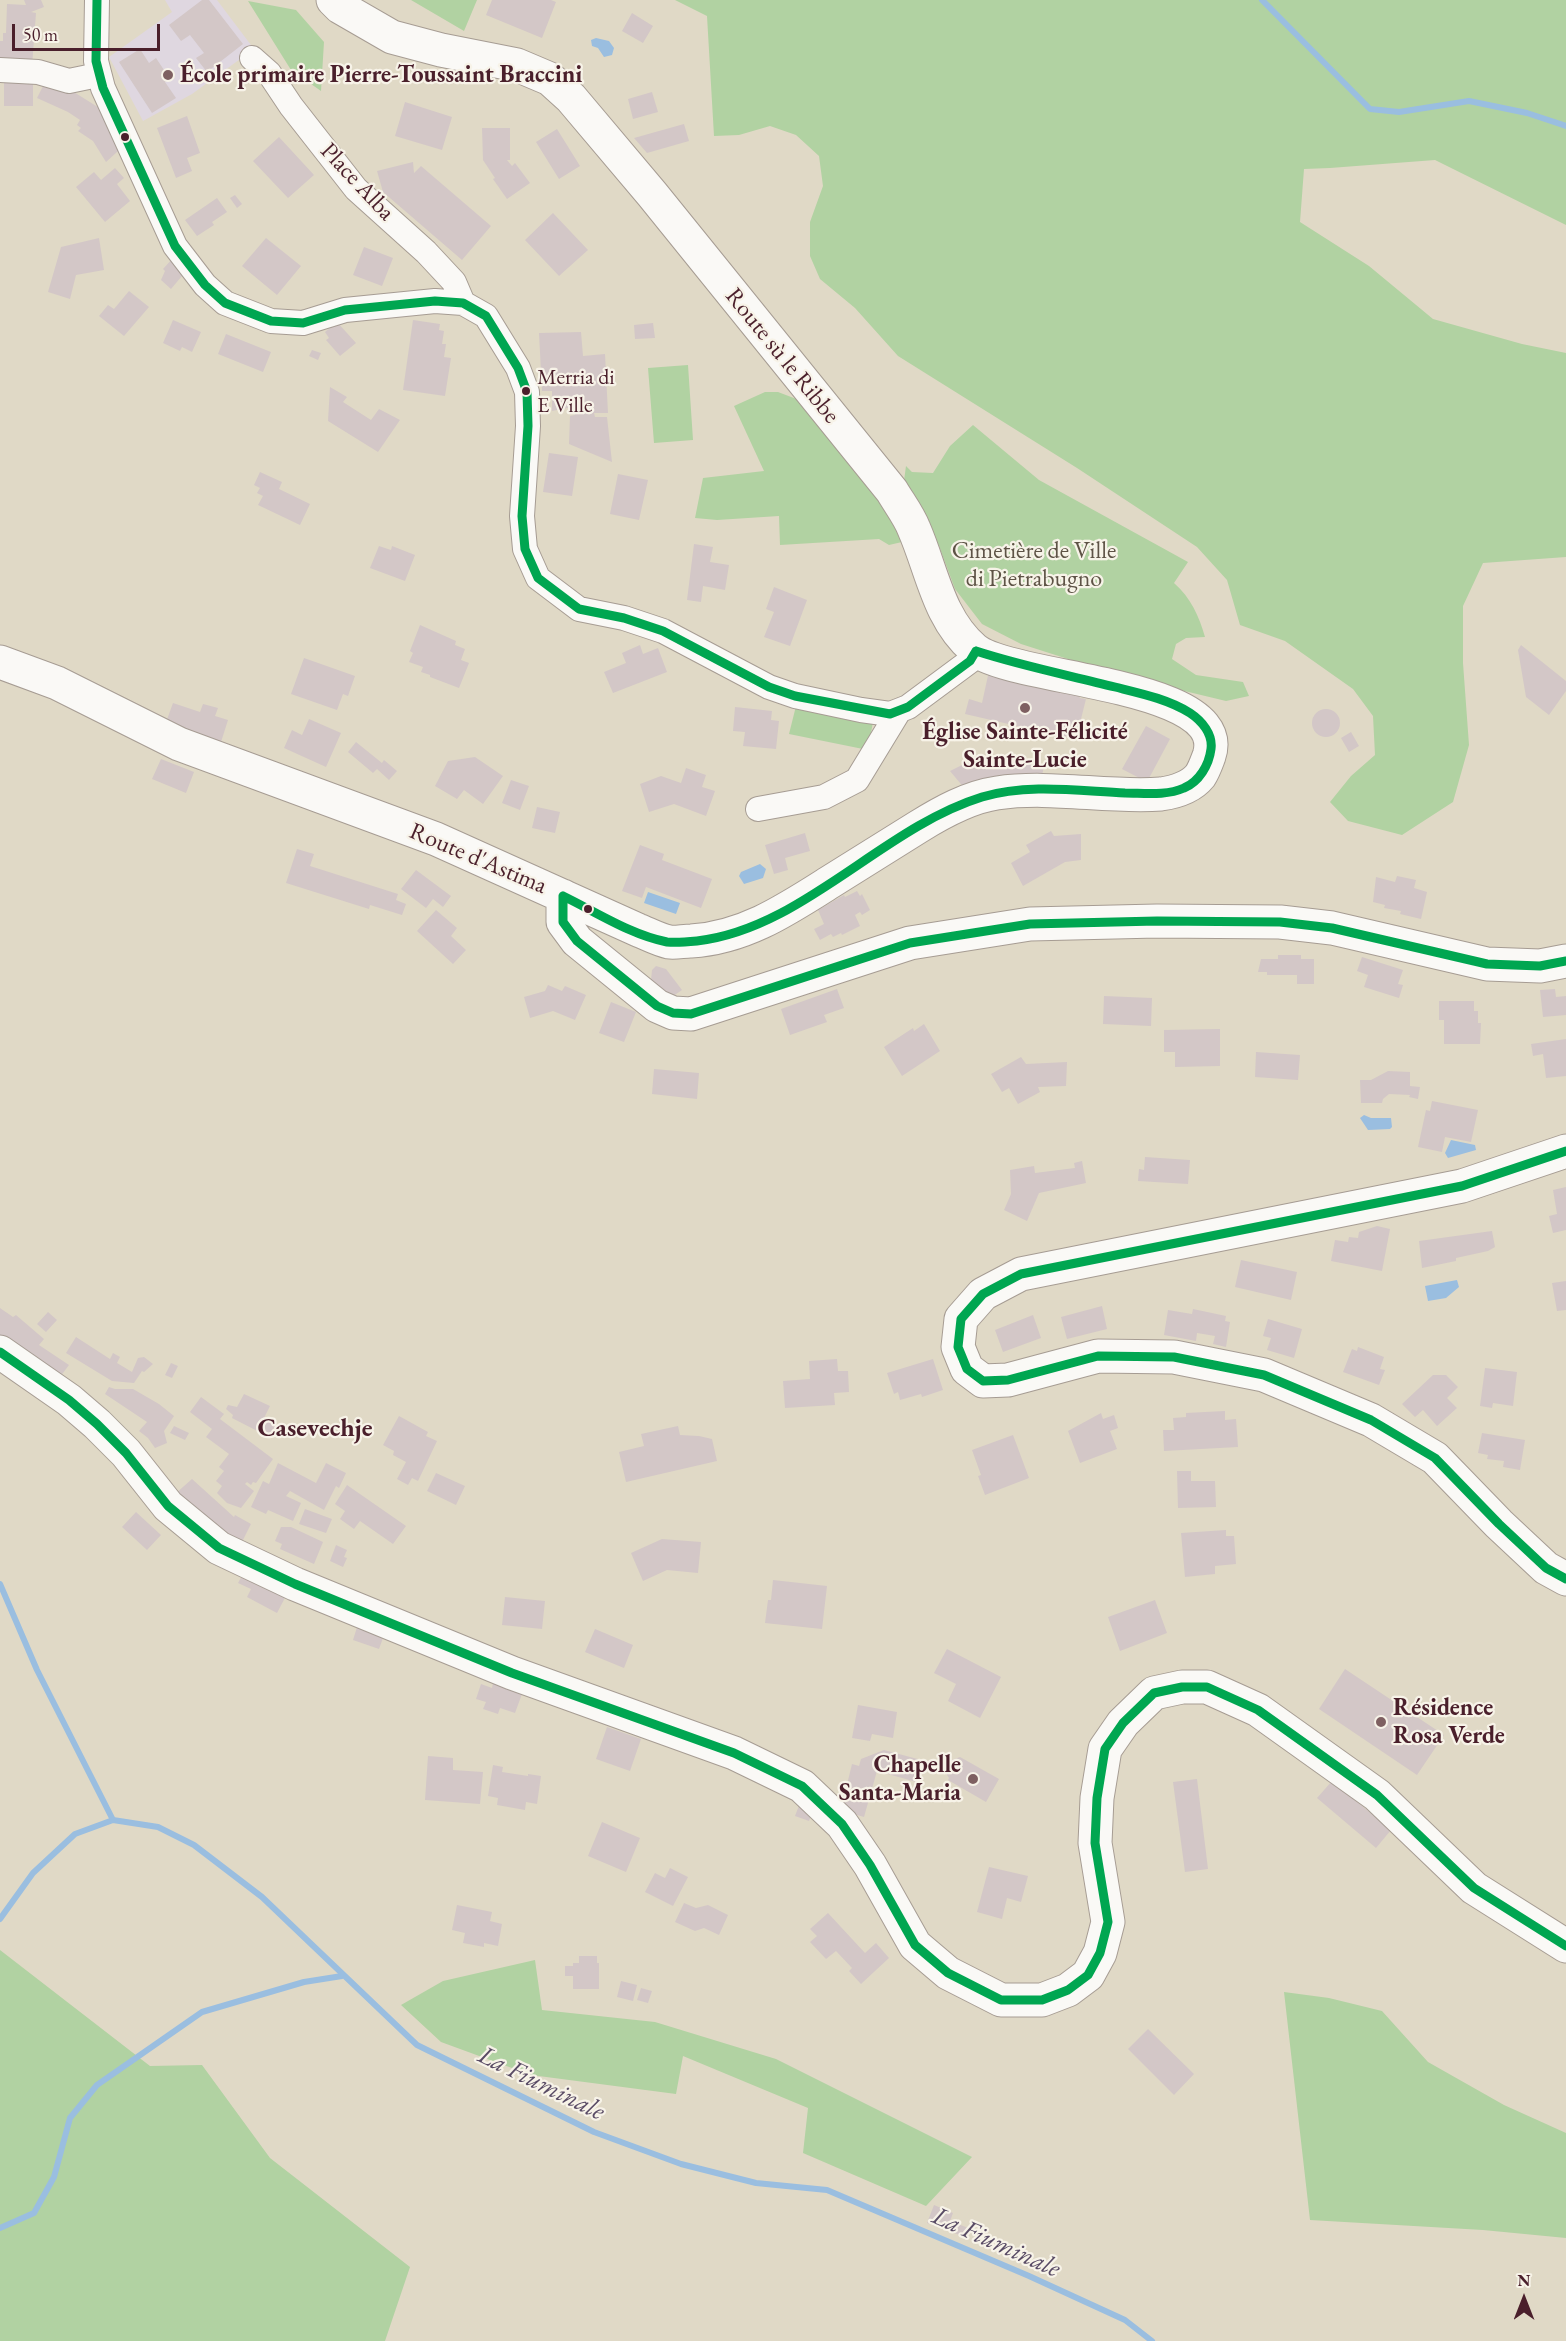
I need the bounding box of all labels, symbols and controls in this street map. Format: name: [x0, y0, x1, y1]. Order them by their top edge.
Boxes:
scale bar: [15, 12, 164, 50]
text: 50 m: [23, 23, 58, 46]
place label: École primaire Pierre-Toussaint Braccini: [180, 61, 582, 89]
marker: École primaire Pierre-Toussaint Braccini: [161, 68, 175, 82]
unlabelled marker: [119, 131, 131, 143]
street label: Place Alba: [314, 137, 400, 227]
street label: Route sù le Ribbe: [719, 283, 845, 429]
place label: Merria di E Ville: [537, 365, 615, 416]
marker: Merria di E Ville: [520, 385, 532, 397]
park label: Cimetière de Ville di Pietrabugno: [952, 537, 1116, 593]
marker: Église Sainte-Félicité Sainte-Lucie: [1018, 701, 1032, 715]
place label: Église Sainte-Félicité Sainte-Lucie: [922, 718, 1128, 774]
street label: Route d'Astima: [405, 817, 551, 901]
unlabelled marker: [582, 903, 594, 915]
district label: Casevechje: [257, 1413, 373, 1445]
place label: Résidence Rosa Verde: [1393, 1694, 1505, 1750]
marker: Résidence Rosa Verde: [1374, 1715, 1388, 1729]
place label: Chapelle Santa-Maria: [839, 1751, 961, 1807]
marker: Chapelle Santa-Maria: [966, 1772, 980, 1786]
water label: La Fiuminale: [473, 2040, 609, 2128]
water label: La Fiuminale: [927, 2201, 1065, 2285]
north arrow: [1494, 2269, 1554, 2329]
text: N: [1518, 2270, 1530, 2291]

